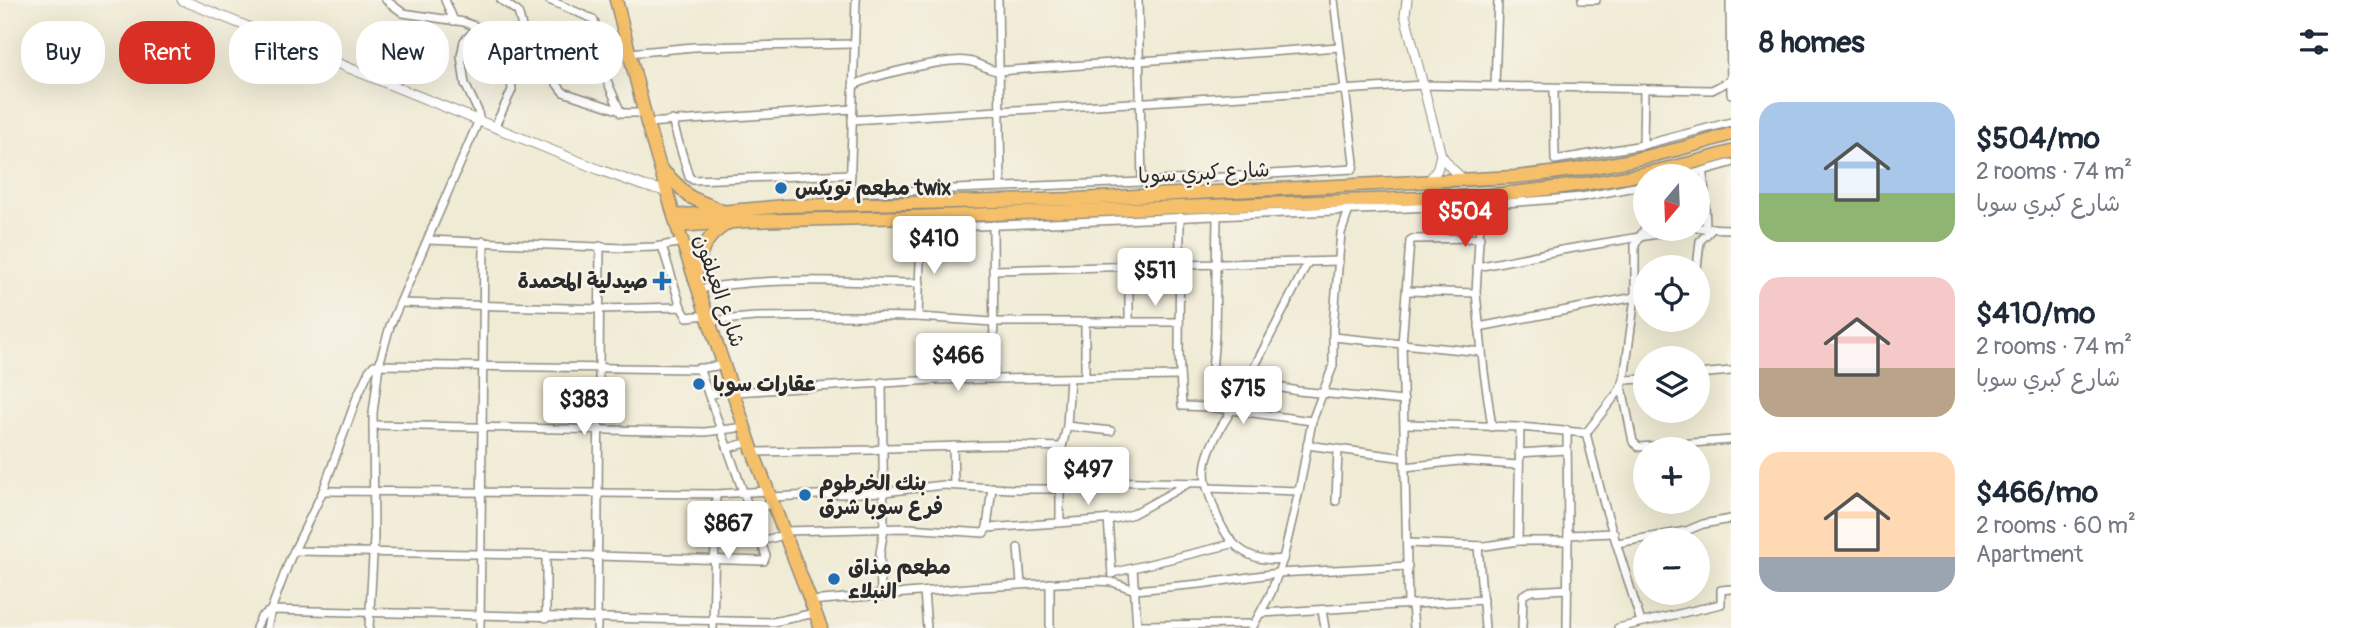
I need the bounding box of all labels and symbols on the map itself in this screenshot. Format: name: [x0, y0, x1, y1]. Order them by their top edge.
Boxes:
street label: شارع كبري سوبا: [1138, 156, 1270, 191]
north arrow: [1633, 164, 1710, 242]
place label: مطعم تويكس twix: [795, 175, 951, 204]
marker: مطعم تويكس twix: [773, 180, 789, 196]
pin: $504: [1424, 190, 1506, 249]
pin: $410: [893, 216, 975, 276]
street label: شارع العيلفون: [686, 231, 751, 351]
pin: $511: [1114, 248, 1196, 308]
place label: صيدلية المحمدة: [517, 268, 648, 295]
marker: صيدلية المحمدة: [654, 273, 670, 289]
pin: $466: [917, 334, 999, 393]
pin: $715: [1202, 366, 1284, 426]
place label: عقارات سوبا: [713, 371, 816, 398]
marker: عقارات سوبا: [691, 376, 707, 392]
pin: $383: [543, 378, 625, 437]
pin: $497: [1047, 448, 1129, 507]
place label: بنك الخرطوم فرع سوبا شرق: [819, 470, 943, 521]
marker: بنك الخرطوم فرع سوبا شرق: [797, 487, 813, 503]
pin: $867: [687, 502, 769, 561]
place label: مطعم مذاق النبلاء: [848, 554, 951, 605]
marker: مطعم مذاق النبلاء: [826, 571, 842, 587]

